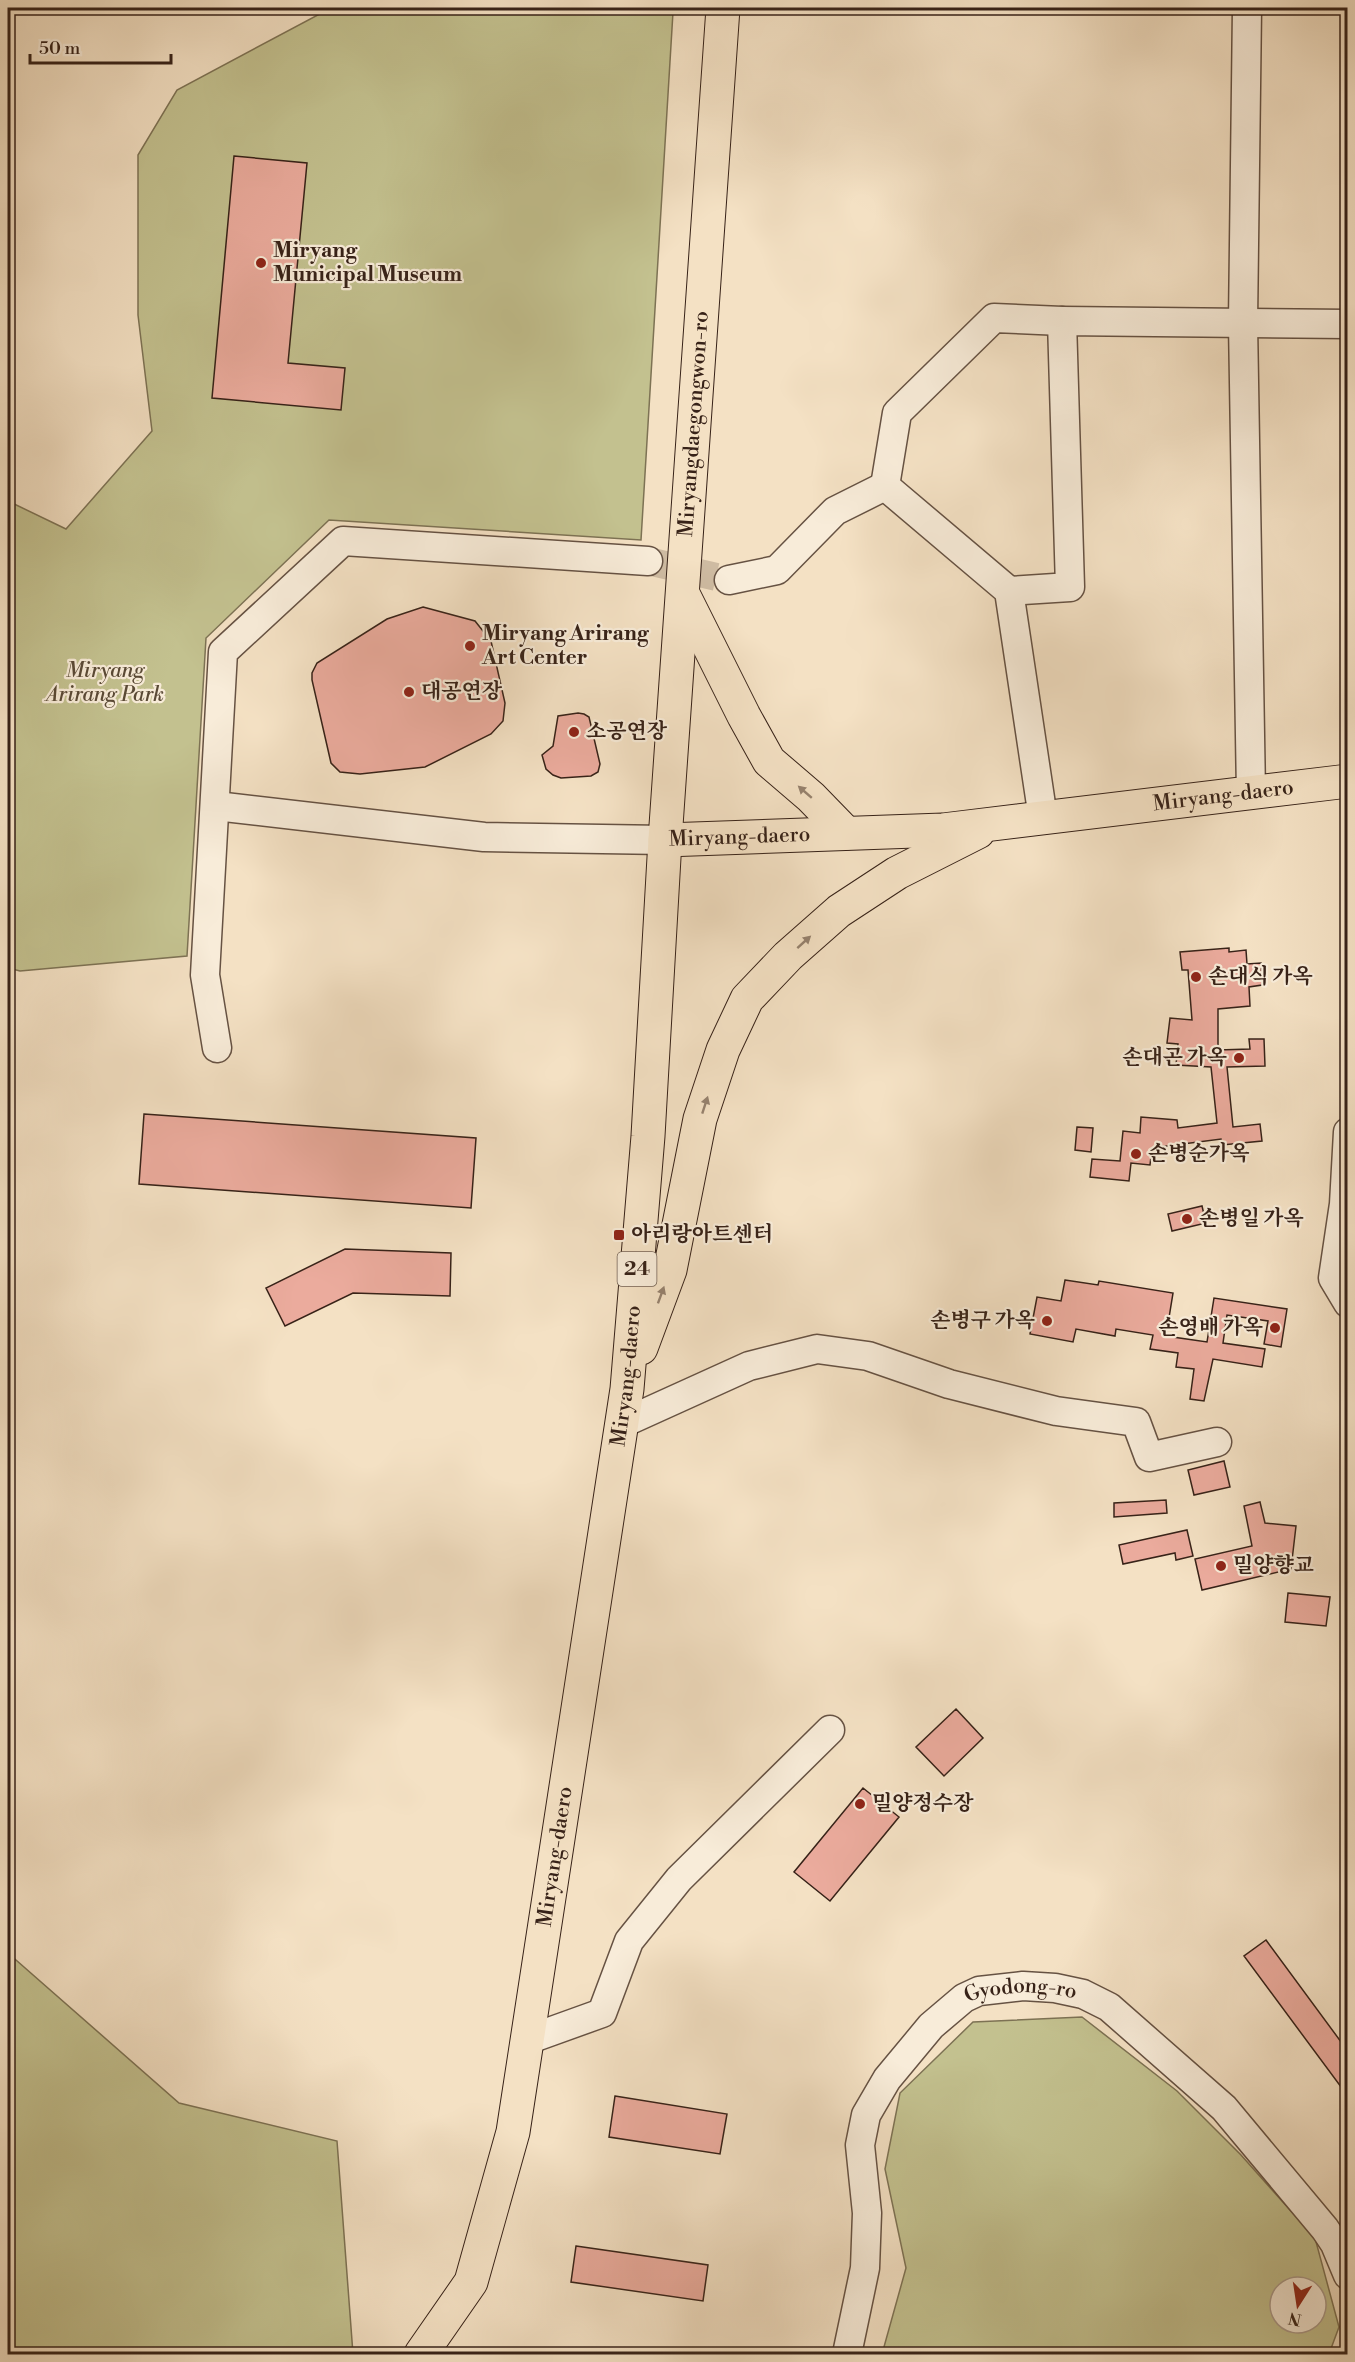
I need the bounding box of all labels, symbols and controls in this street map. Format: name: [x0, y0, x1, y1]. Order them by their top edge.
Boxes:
scale bar: [30, 27, 171, 65]
text: 50 m: [39, 37, 81, 60]
place label: Miryang Municipal Museum: [273, 238, 462, 288]
marker: Miryang Municipal Museum: [254, 256, 268, 270]
street label: Miryangdaegongwon-ro: [673, 310, 715, 538]
place label: Miryang Arirang Art Center: [481, 621, 650, 671]
marker: Miryang Arirang Art Center: [463, 639, 477, 653]
park label: Miryang Arirang Park: [44, 658, 164, 708]
place label: 대공연장: [421, 679, 503, 705]
marker: 대공연장: [402, 685, 416, 699]
place label: 소공연장: [586, 719, 668, 745]
marker: 소공연장: [567, 725, 581, 739]
street label: Miryang-daero: [1151, 775, 1295, 818]
one-way arrow: [798, 786, 813, 799]
street label: Miryang-daero: [668, 822, 811, 853]
one-way arrow: [796, 936, 811, 949]
place label: 손대식 가옥: [1208, 964, 1313, 990]
marker: 손대식 가옥: [1189, 970, 1203, 984]
place label: 손대곤 가옥: [1122, 1045, 1227, 1071]
marker: 손대곤 가옥: [1232, 1051, 1246, 1065]
one-way arrow: [700, 1096, 710, 1114]
place label: 손병순가옥: [1148, 1141, 1249, 1167]
marker: 손병순가옥: [1129, 1147, 1143, 1161]
place label: 손병일 가옥: [1199, 1206, 1304, 1232]
marker: 손병일 가옥: [1180, 1212, 1194, 1226]
place label: 아리랑아트센터: [631, 1222, 773, 1248]
marker: 아리랑아트센터: [612, 1228, 626, 1242]
road number: 24: [618, 1252, 656, 1286]
one-way arrow: [656, 1286, 666, 1304]
street label: Miryang-daero: [605, 1305, 647, 1448]
place label: 손병구 가옥: [930, 1308, 1035, 1334]
marker: 손병구 가옥: [1040, 1314, 1054, 1328]
place label: 손영배 가옥: [1158, 1315, 1263, 1341]
marker: 손영배 가옥: [1268, 1321, 1282, 1335]
place label: 밀양향교: [1233, 1553, 1314, 1579]
marker: 밀양향교: [1214, 1559, 1228, 1573]
street label: Miryang-daero: [532, 1785, 579, 1929]
place label: 밀양정수장: [872, 1791, 974, 1817]
marker: 밀양정수장: [853, 1797, 867, 1811]
street label: Gyodong-ro: [960, 1973, 1079, 2009]
north arrow: [1268, 2275, 1328, 2335]
text: N: [1286, 2308, 1303, 2330]

